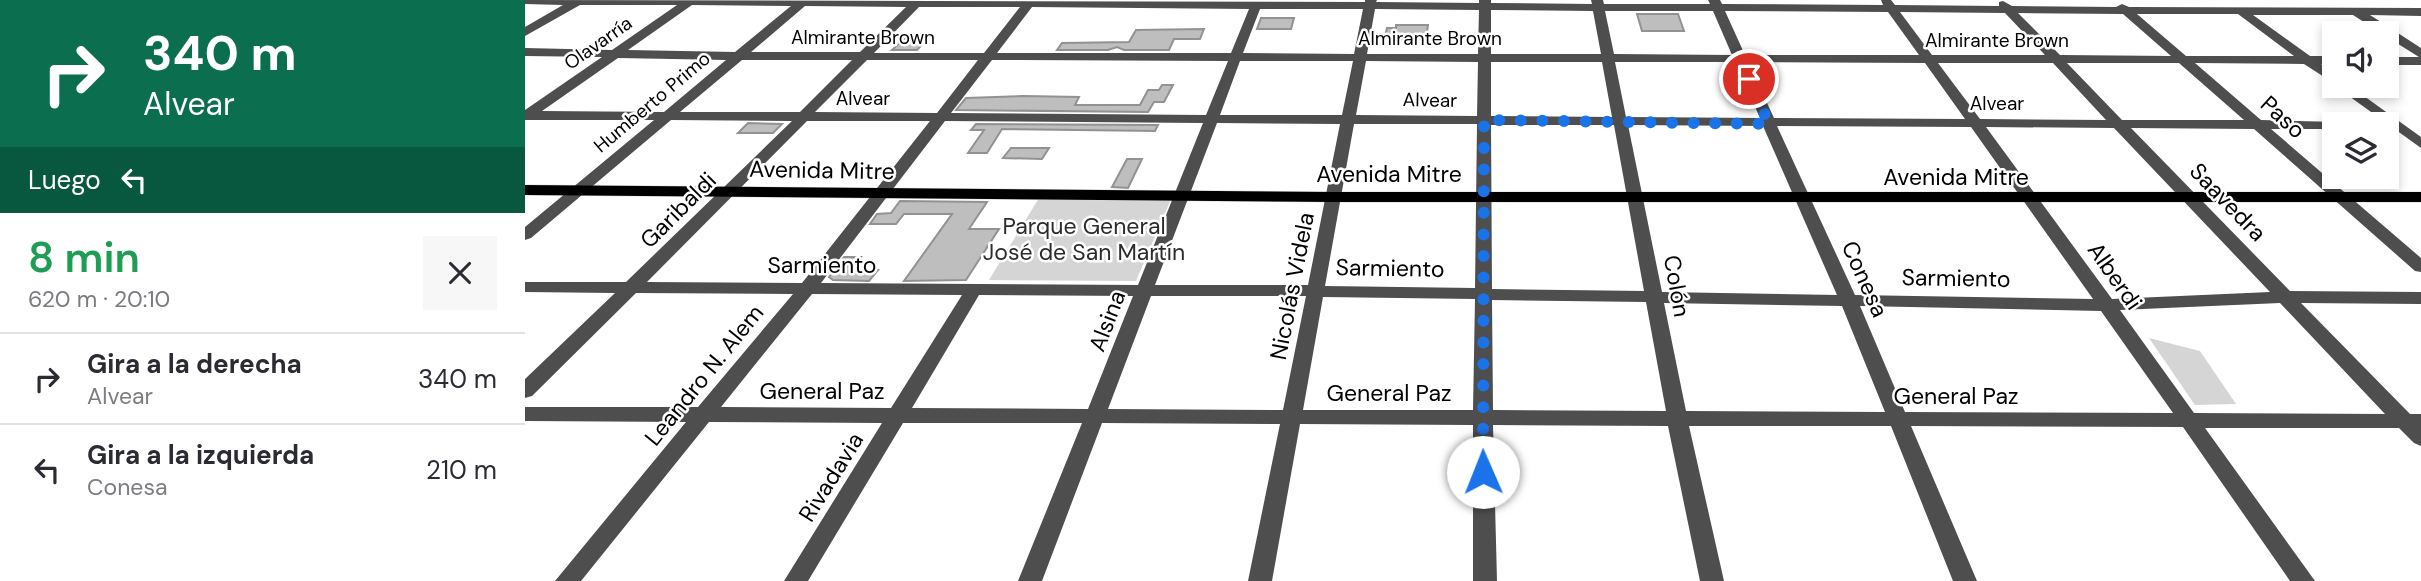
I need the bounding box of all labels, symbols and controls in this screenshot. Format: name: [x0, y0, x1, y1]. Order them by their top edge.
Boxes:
street label: Olavarría: [559, 11, 637, 75]
text: 340 m: [143, 21, 297, 85]
map controls: [2322, 21, 2399, 189]
button: sound: [2322, 21, 2399, 98]
street label: Almirante Brown: [791, 25, 935, 50]
street label: Almirante Brown: [1358, 26, 1502, 51]
icon: right: [28, 28, 119, 119]
street label: Almirante Brown: [1925, 28, 2069, 53]
street label: Humberto Primo: [589, 46, 715, 158]
pin: [1719, 49, 1779, 109]
icon: arrive: [1730, 60, 1768, 98]
text: Alvear: [143, 83, 235, 125]
street label: Alvear: [836, 86, 890, 111]
street label: Alvear: [1403, 87, 1457, 113]
street label: Paso: [2254, 89, 2312, 145]
street label: Alvear: [1970, 91, 2024, 116]
button: layers: [2322, 112, 2399, 189]
street label: Avenida Mitre: [749, 154, 895, 186]
street label: Saavedra: [2183, 156, 2273, 248]
street label: Avenida Mitre: [1316, 159, 1462, 189]
icon: left: [115, 161, 153, 199]
street label: Avenida Mitre: [1883, 162, 2029, 192]
text: Luego: [28, 163, 101, 197]
street label: Garibaldi: [633, 165, 723, 255]
street label: Nicolás Videla: [1263, 210, 1321, 362]
park label: Parque General José de San Martín: [983, 211, 1185, 267]
text: 8 min: [28, 230, 140, 285]
button: close: [423, 236, 497, 310]
street label: Conesa: [1835, 236, 1895, 322]
street label: Alberdi: [2081, 236, 2149, 316]
street label: Sarmiento: [768, 250, 876, 280]
street label: Sarmiento: [1335, 252, 1445, 284]
street label: Colón: [1657, 253, 1697, 319]
street label: Sarmiento: [1901, 262, 2011, 294]
text: 620 m · 20:10: [28, 284, 170, 314]
street label: Alsina: [1082, 286, 1132, 356]
street label: Leandro N. Alem: [638, 298, 770, 452]
text: Gira a la derecha: [87, 347, 302, 381]
icon: right: [28, 360, 66, 398]
text: 340 m: [418, 362, 497, 396]
street label: General Paz: [760, 376, 884, 406]
street label: General Paz: [1327, 378, 1451, 408]
text: Alvear: [87, 381, 153, 411]
street label: General Paz: [1894, 381, 2018, 411]
street label: Rivadavia: [792, 427, 870, 527]
position arrow: [1446, 435, 1520, 509]
text: Gira a la izquierda: [87, 438, 314, 472]
icon: left: [28, 451, 66, 489]
text: 210 m: [426, 453, 497, 487]
text: Conesa: [87, 472, 167, 502]

